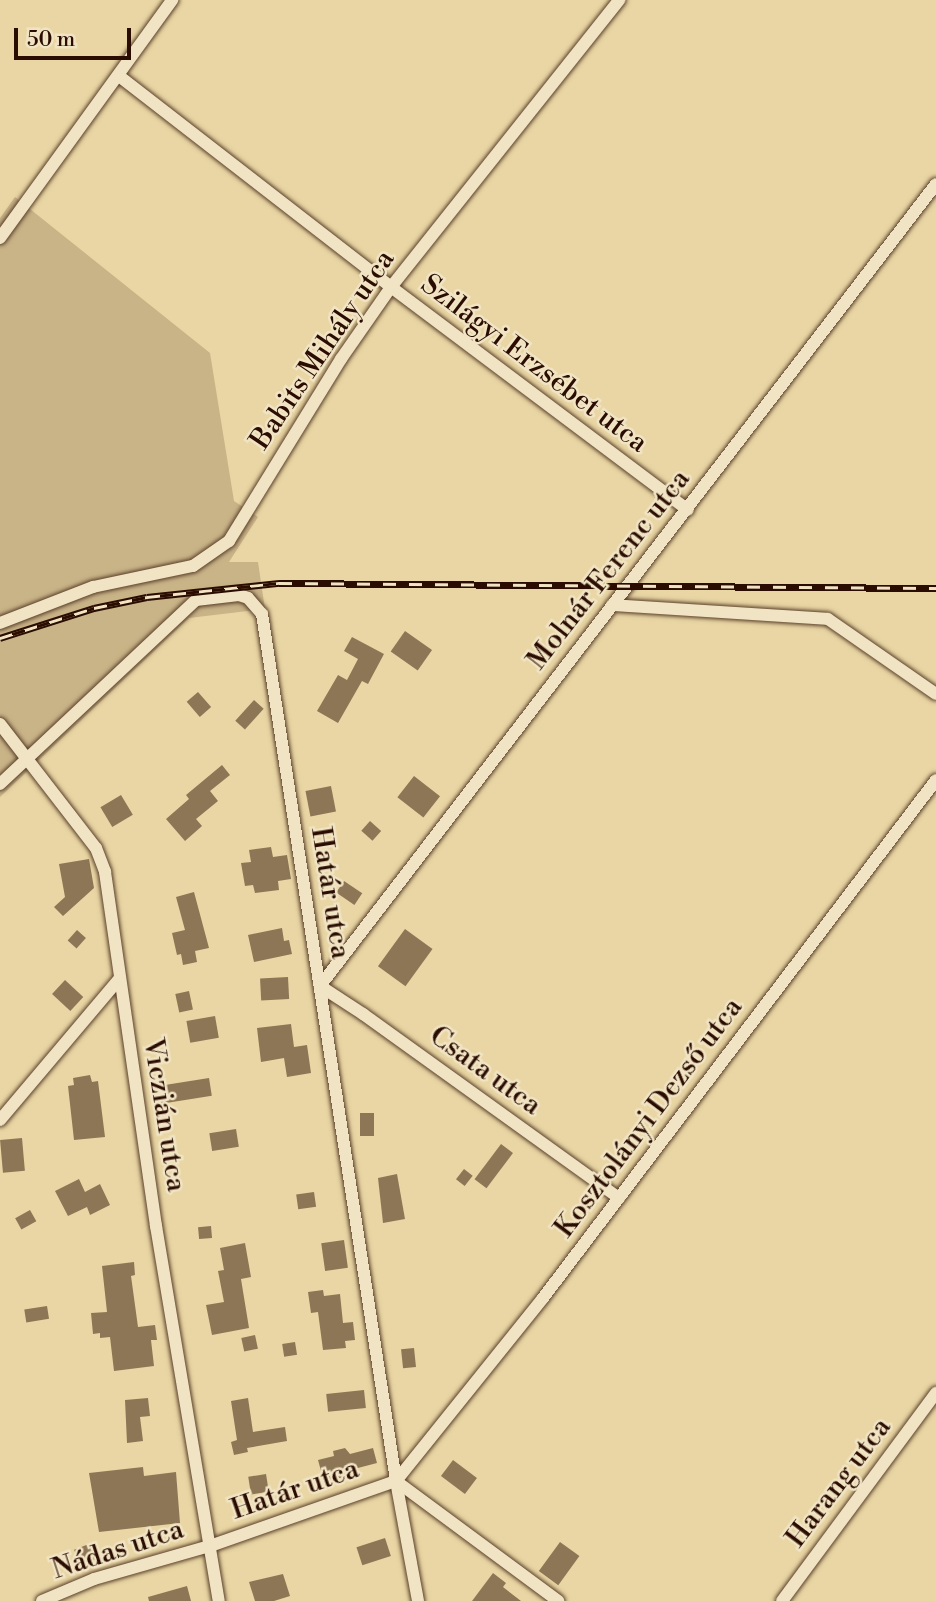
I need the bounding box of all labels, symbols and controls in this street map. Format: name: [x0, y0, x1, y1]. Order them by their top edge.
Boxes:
scale bar: [18, 14, 135, 58]
text: 50 m: [27, 27, 75, 53]
street label: Babits Mihály utca: [244, 244, 402, 456]
street label: Szilágyi Erzsébet utca: [414, 268, 654, 460]
street label: Molnár Ferenc utca: [520, 463, 698, 677]
street label: Határ utca: [303, 825, 357, 961]
street label: Kosztolányi Dezső utca: [548, 992, 750, 1244]
street label: Csata utca: [423, 1019, 547, 1123]
street label: Viczián utca: [135, 1036, 193, 1194]
street label: Harang utca: [779, 1412, 899, 1554]
street label: Határ utca: [227, 1452, 363, 1528]
street label: Nádas utca: [48, 1513, 188, 1587]

